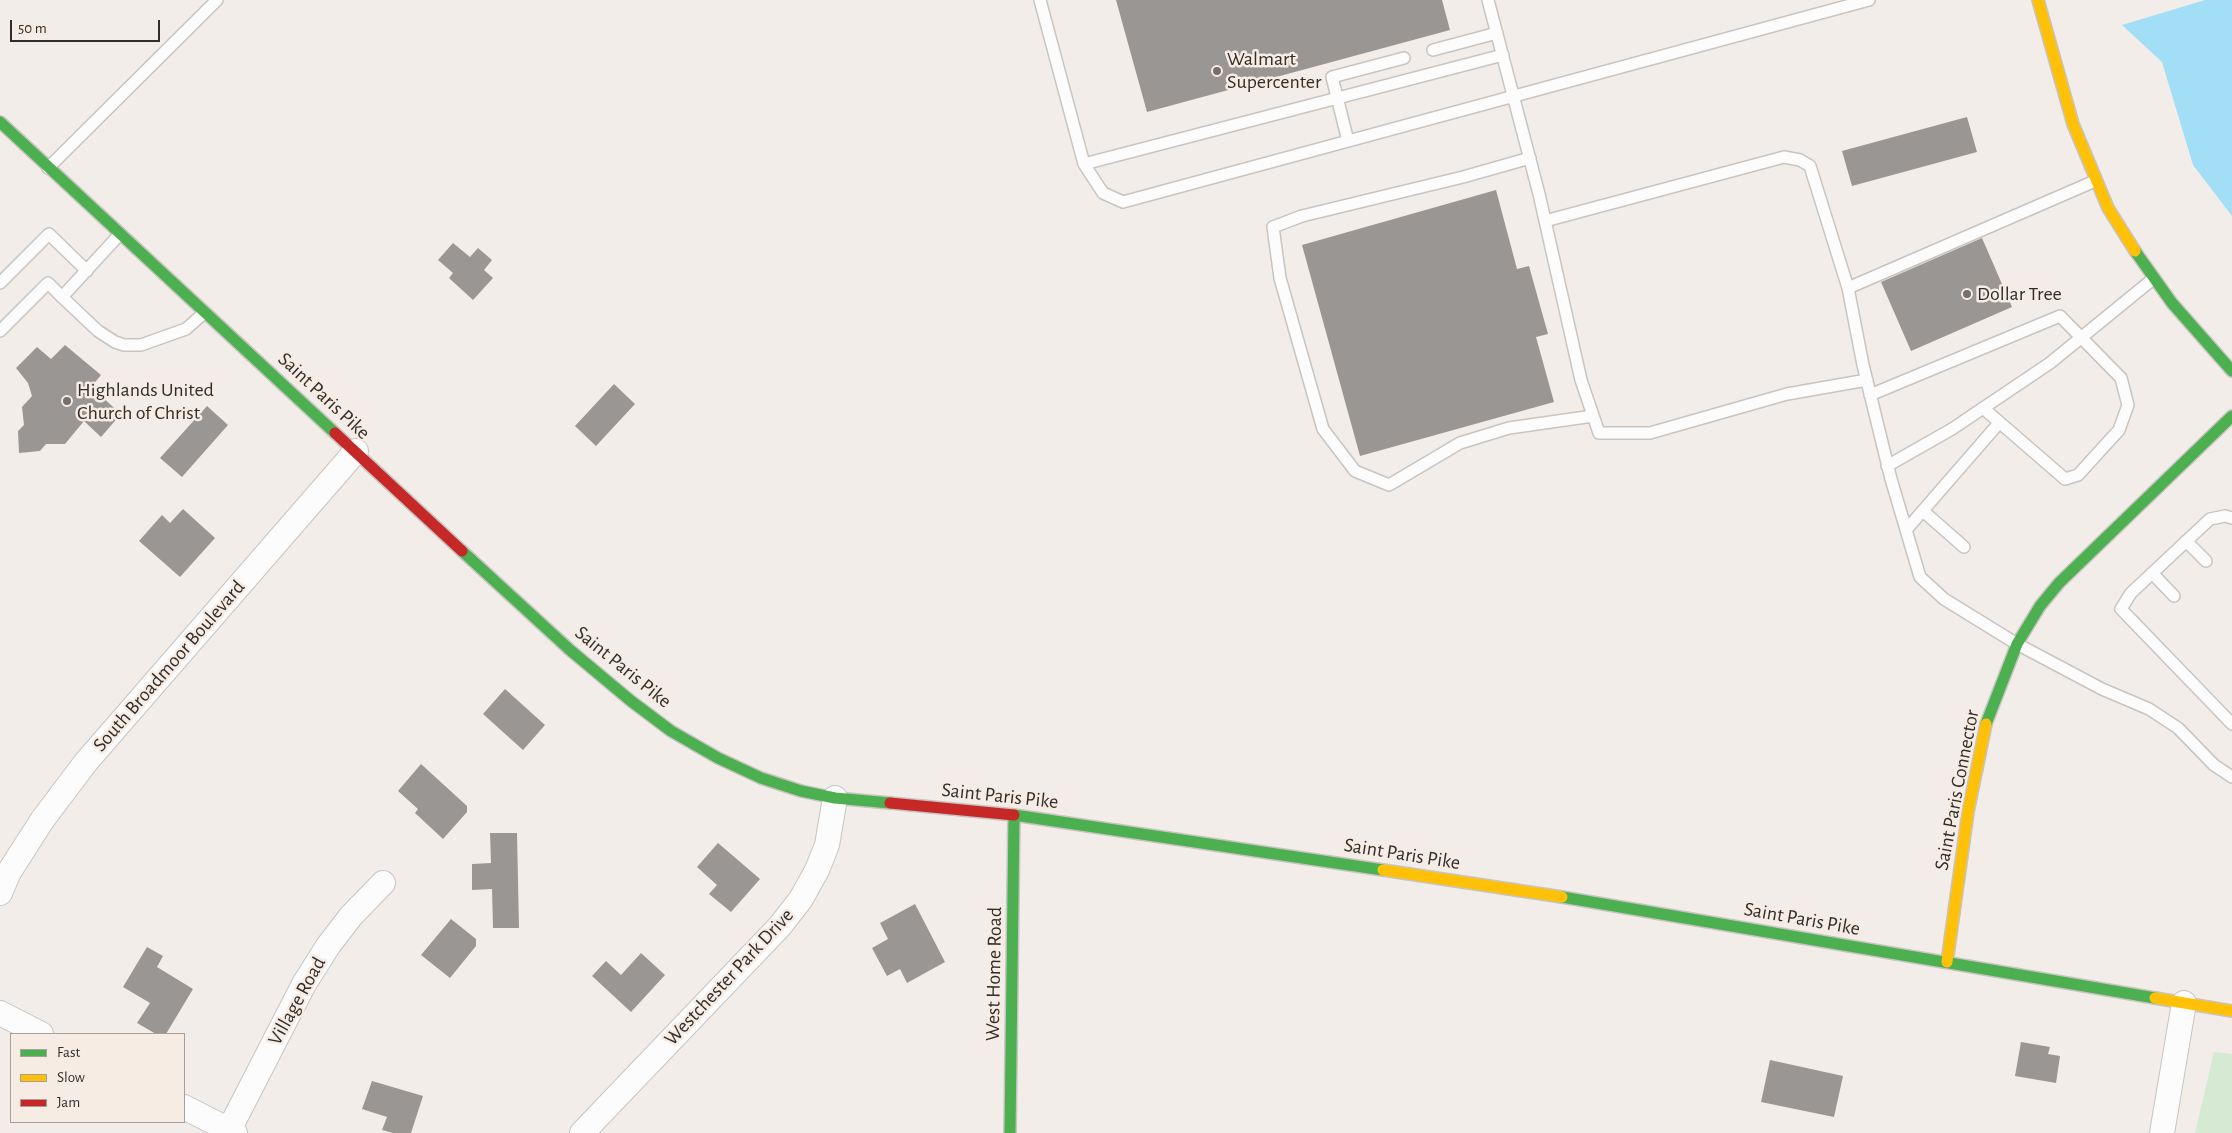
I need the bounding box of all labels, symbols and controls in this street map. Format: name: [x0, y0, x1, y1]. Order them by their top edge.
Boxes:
scale bar: [12, 10, 162, 42]
text: 50 m: [18, 21, 47, 36]
place label: Walmart Supercenter: [1227, 47, 1321, 94]
marker: Walmart Supercenter: [1211, 65, 1223, 77]
place label: Dollar Tree: [1977, 282, 2062, 306]
marker: Dollar Tree: [1961, 288, 1973, 300]
street label: Saint Paris Pike: [273, 347, 375, 445]
place label: Highlands United Church of Christ: [77, 378, 214, 425]
marker: Highlands United Church of Christ: [61, 395, 73, 407]
street label: South Broadmoor Boulevard: [88, 575, 250, 757]
street label: Saint Paris Pike: [570, 621, 676, 713]
street label: Saint Paris Connector: [1930, 708, 1984, 872]
street label: Saint Paris Pike: [940, 778, 1060, 814]
street label: Saint Paris Pike: [1342, 833, 1462, 875]
street label: Saint Paris Pike: [1742, 897, 1862, 941]
street label: Westchester Park Drive: [659, 903, 799, 1051]
street label: West Home Road: [981, 907, 1007, 1041]
street label: Village Road: [263, 953, 331, 1049]
legend: [10, 1033, 185, 1123]
text: Fast: [57, 1045, 80, 1060]
text: Slow: [57, 1070, 85, 1085]
text: Jam: [57, 1095, 80, 1110]

